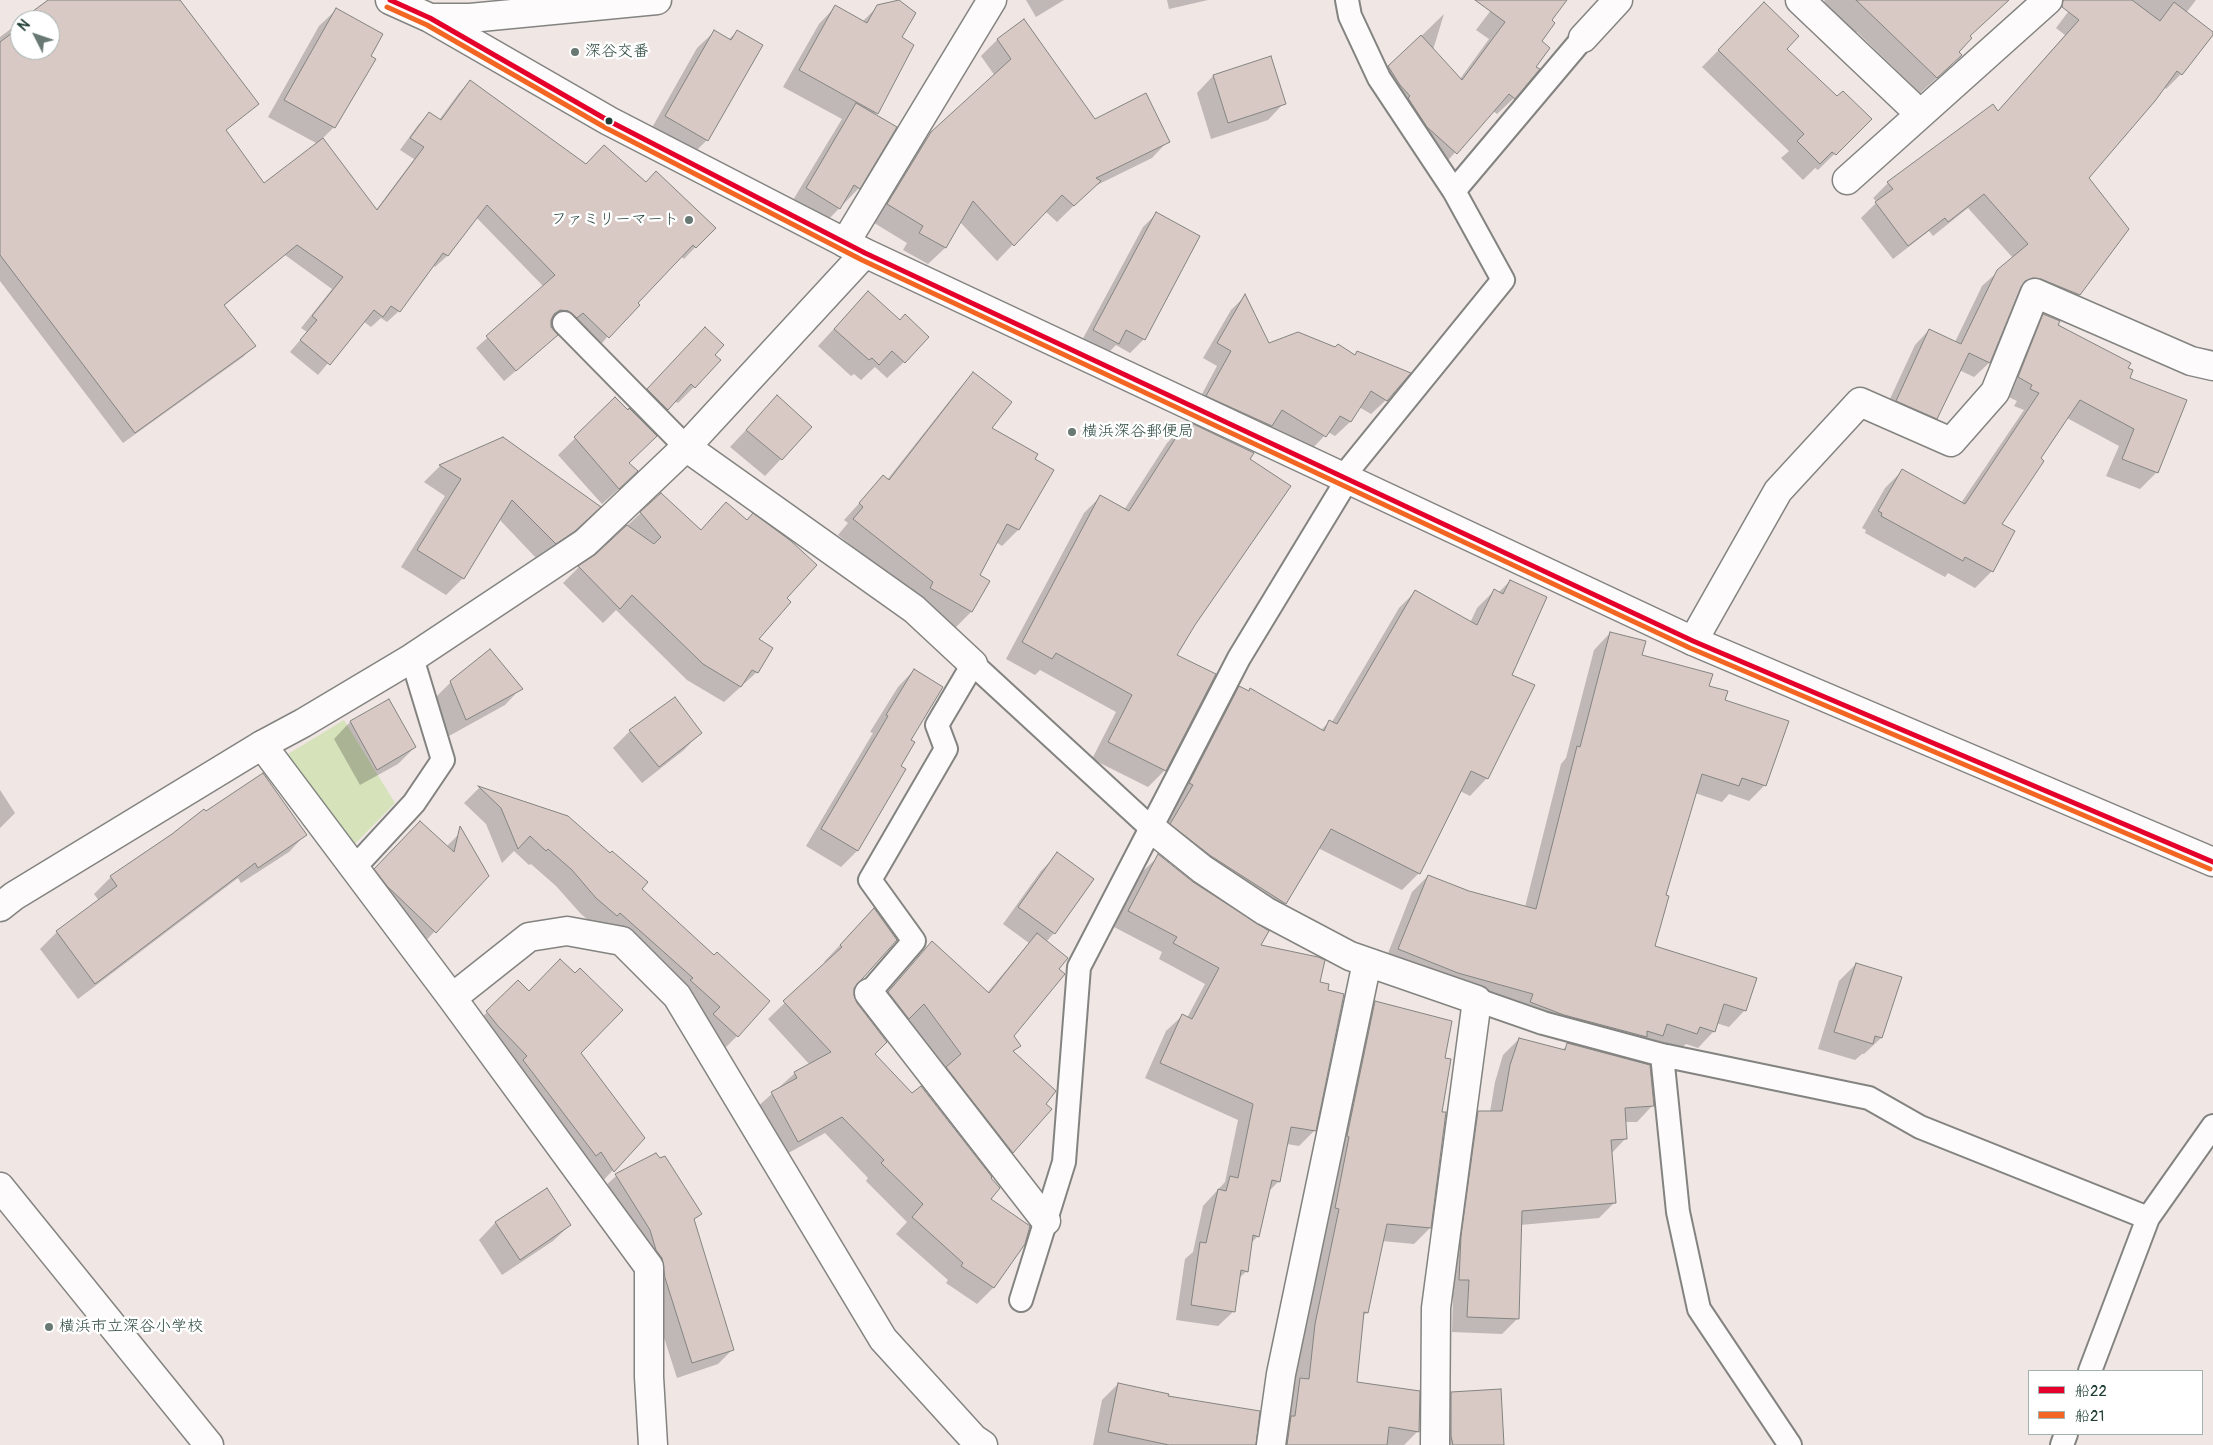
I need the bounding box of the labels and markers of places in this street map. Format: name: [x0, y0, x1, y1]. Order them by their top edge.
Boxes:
place label: 深谷交番: [585, 42, 649, 62]
marker: 深谷交番: [569, 46, 581, 58]
unlabelled marker: [604, 116, 614, 126]
place label: ファミリーマート: [551, 210, 679, 230]
marker: ファミリーマート: [683, 214, 695, 226]
place label: 横浜深谷郵便局: [1082, 422, 1194, 442]
marker: 横浜深谷郵便局: [1066, 426, 1078, 438]
place label: 横浜市立深谷小学校: [59, 1317, 203, 1337]
marker: 横浜市立深谷小学校: [43, 1321, 55, 1333]

